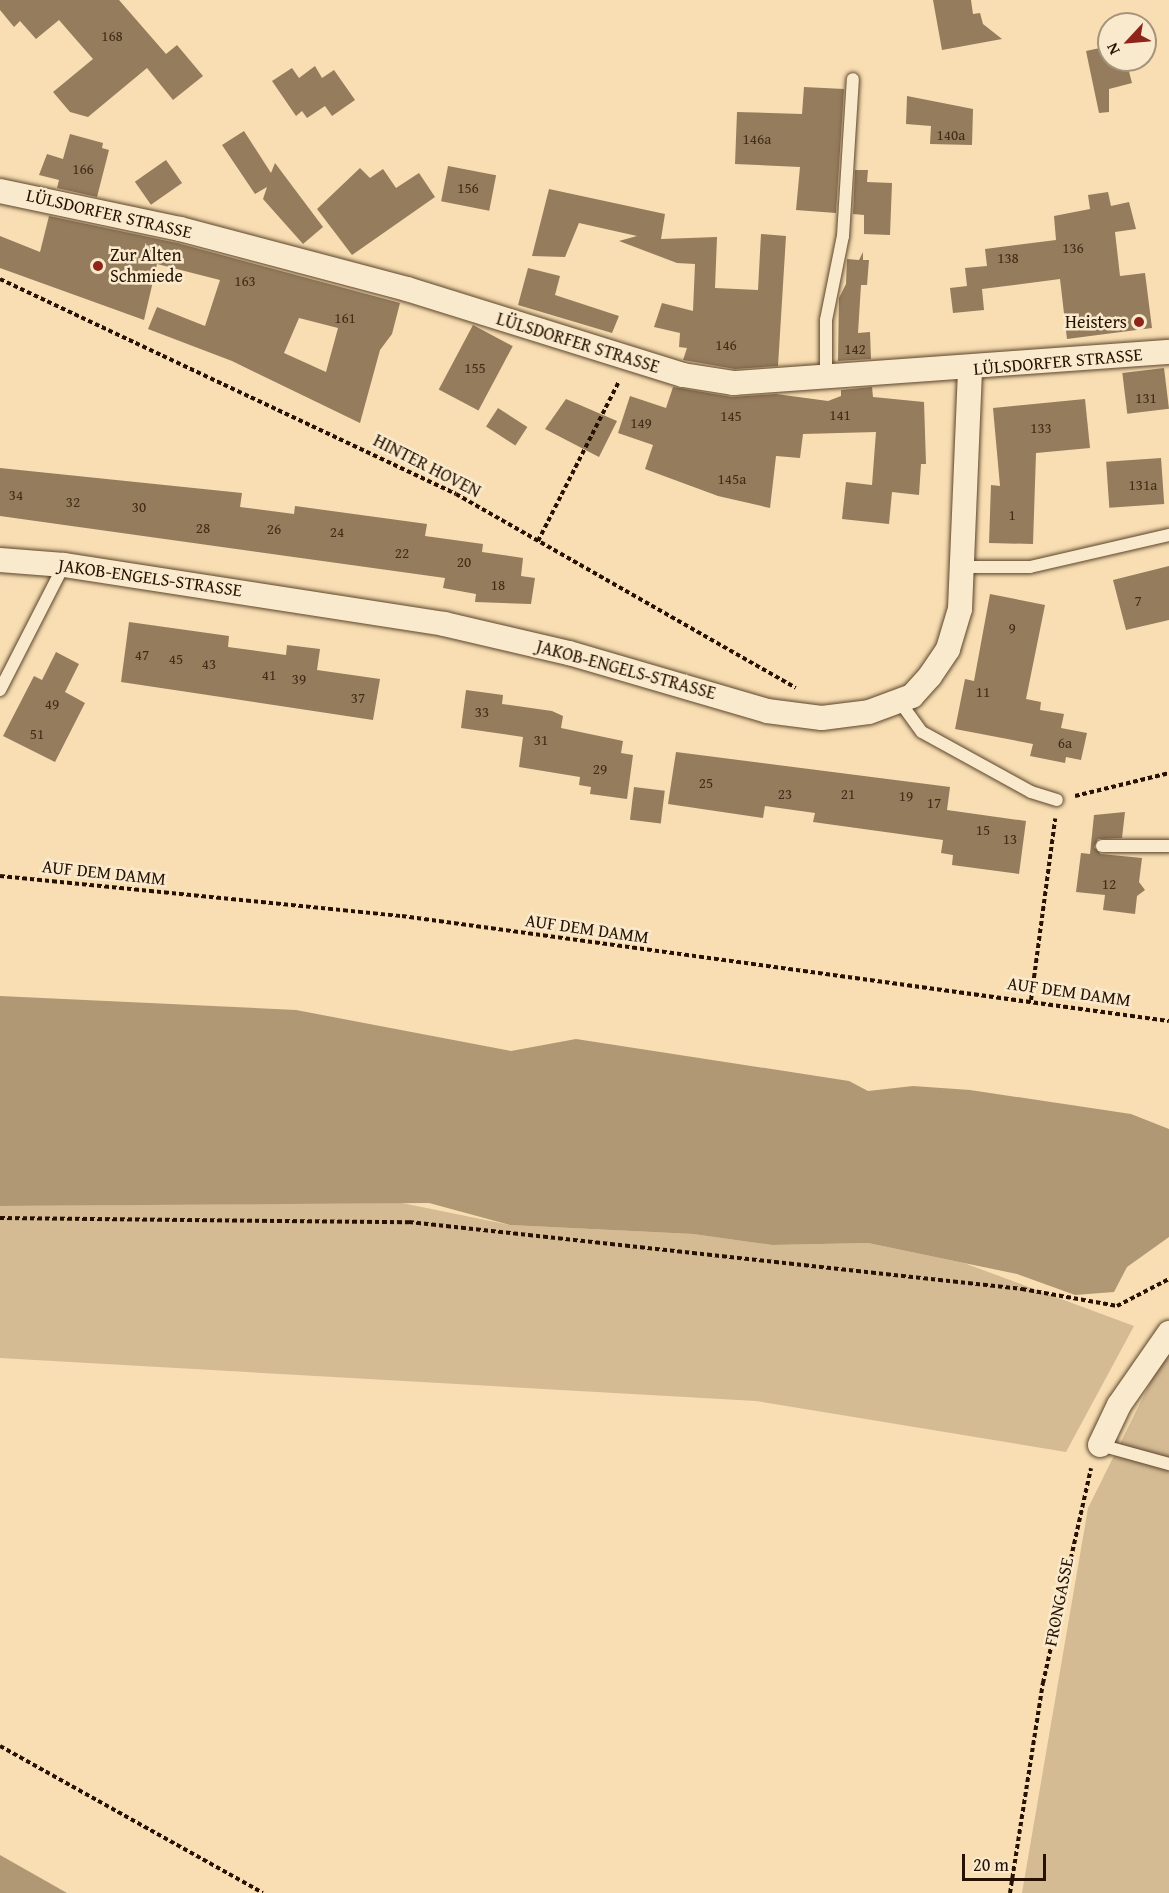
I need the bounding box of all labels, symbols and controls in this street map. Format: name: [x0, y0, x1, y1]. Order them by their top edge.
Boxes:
north arrow: [1097, 12, 1157, 72]
house number: 168: [101, 27, 123, 45]
text: N: [1099, 39, 1126, 59]
house number: 140a: [937, 126, 965, 144]
house number: 146a: [743, 130, 771, 148]
house number: 166: [72, 160, 94, 178]
house number: 156: [457, 179, 479, 197]
street label: LÜLSDORFER STRASSE: [24, 184, 194, 244]
house number: 136: [1062, 239, 1084, 257]
place label: Zur Alten Schmiede: [110, 245, 183, 288]
house number: 138: [997, 249, 1019, 267]
marker: Zur Alten Schmiede: [91, 259, 105, 273]
house number: 163: [234, 272, 256, 290]
street label: LÜLSDORFER STRASSE: [494, 308, 662, 378]
house number: 161: [334, 309, 356, 327]
place label: Heisters: [1065, 311, 1127, 333]
marker: Heisters: [1132, 315, 1146, 329]
house number: 146: [715, 336, 737, 354]
house number: 142: [844, 340, 866, 358]
street label: LÜLSDORFER STRASSE: [973, 344, 1143, 380]
house number: 155: [464, 359, 486, 377]
house number: 131: [1135, 389, 1157, 407]
house number: 141: [829, 406, 851, 424]
house number: 145: [720, 407, 742, 425]
house number: 149: [630, 414, 652, 432]
house number: 133: [1030, 419, 1052, 437]
street label: HINTER HOVEN: [370, 430, 484, 502]
house number: 145a: [718, 470, 746, 488]
house number: 131a: [1129, 476, 1157, 494]
house number: 34: [9, 486, 23, 504]
house number: 32: [66, 493, 80, 511]
house number: 30: [132, 498, 146, 516]
house number: 1: [1008, 506, 1016, 524]
house number: 28: [196, 519, 210, 537]
house number: 26: [267, 520, 281, 538]
house number: 24: [330, 523, 344, 541]
house number: 22: [395, 544, 409, 562]
house number: 20: [457, 553, 471, 571]
street label: JAKOB-ENGELS-STRASSE: [57, 554, 243, 602]
house number: 18: [491, 576, 505, 594]
house number: 7: [1134, 592, 1142, 610]
house number: 9: [1008, 619, 1016, 637]
street label: JAKOB-ENGELS-STRASSE: [534, 636, 718, 704]
house number: 47: [135, 646, 149, 664]
house number: 45: [169, 650, 183, 668]
house number: 43: [202, 655, 216, 673]
house number: 41: [262, 666, 276, 684]
house number: 39: [292, 670, 306, 688]
house number: 11: [976, 683, 990, 701]
house number: 37: [351, 689, 365, 707]
house number: 49: [45, 695, 59, 713]
house number: 33: [475, 703, 489, 721]
house number: 51: [30, 725, 44, 743]
house number: 31: [534, 731, 548, 749]
house number: 6a: [1058, 734, 1072, 752]
house number: 29: [593, 760, 607, 778]
house number: 25: [699, 774, 713, 792]
house number: 23: [778, 785, 792, 803]
house number: 21: [841, 785, 855, 803]
house number: 19: [899, 787, 913, 805]
house number: 17: [927, 794, 941, 812]
house number: 15: [976, 821, 990, 839]
house number: 13: [1003, 830, 1017, 848]
street label: AUF DEM DAMM: [41, 856, 167, 890]
house number: 12: [1102, 875, 1116, 893]
street label: AUF DEM DAMM: [524, 910, 650, 948]
street label: AUF DEM DAMM: [1006, 973, 1132, 1011]
street label: FRONGASSE: [1040, 1556, 1078, 1648]
scale bar: [965, 1842, 1049, 1880]
text: 20 m: [973, 1851, 1009, 1878]

